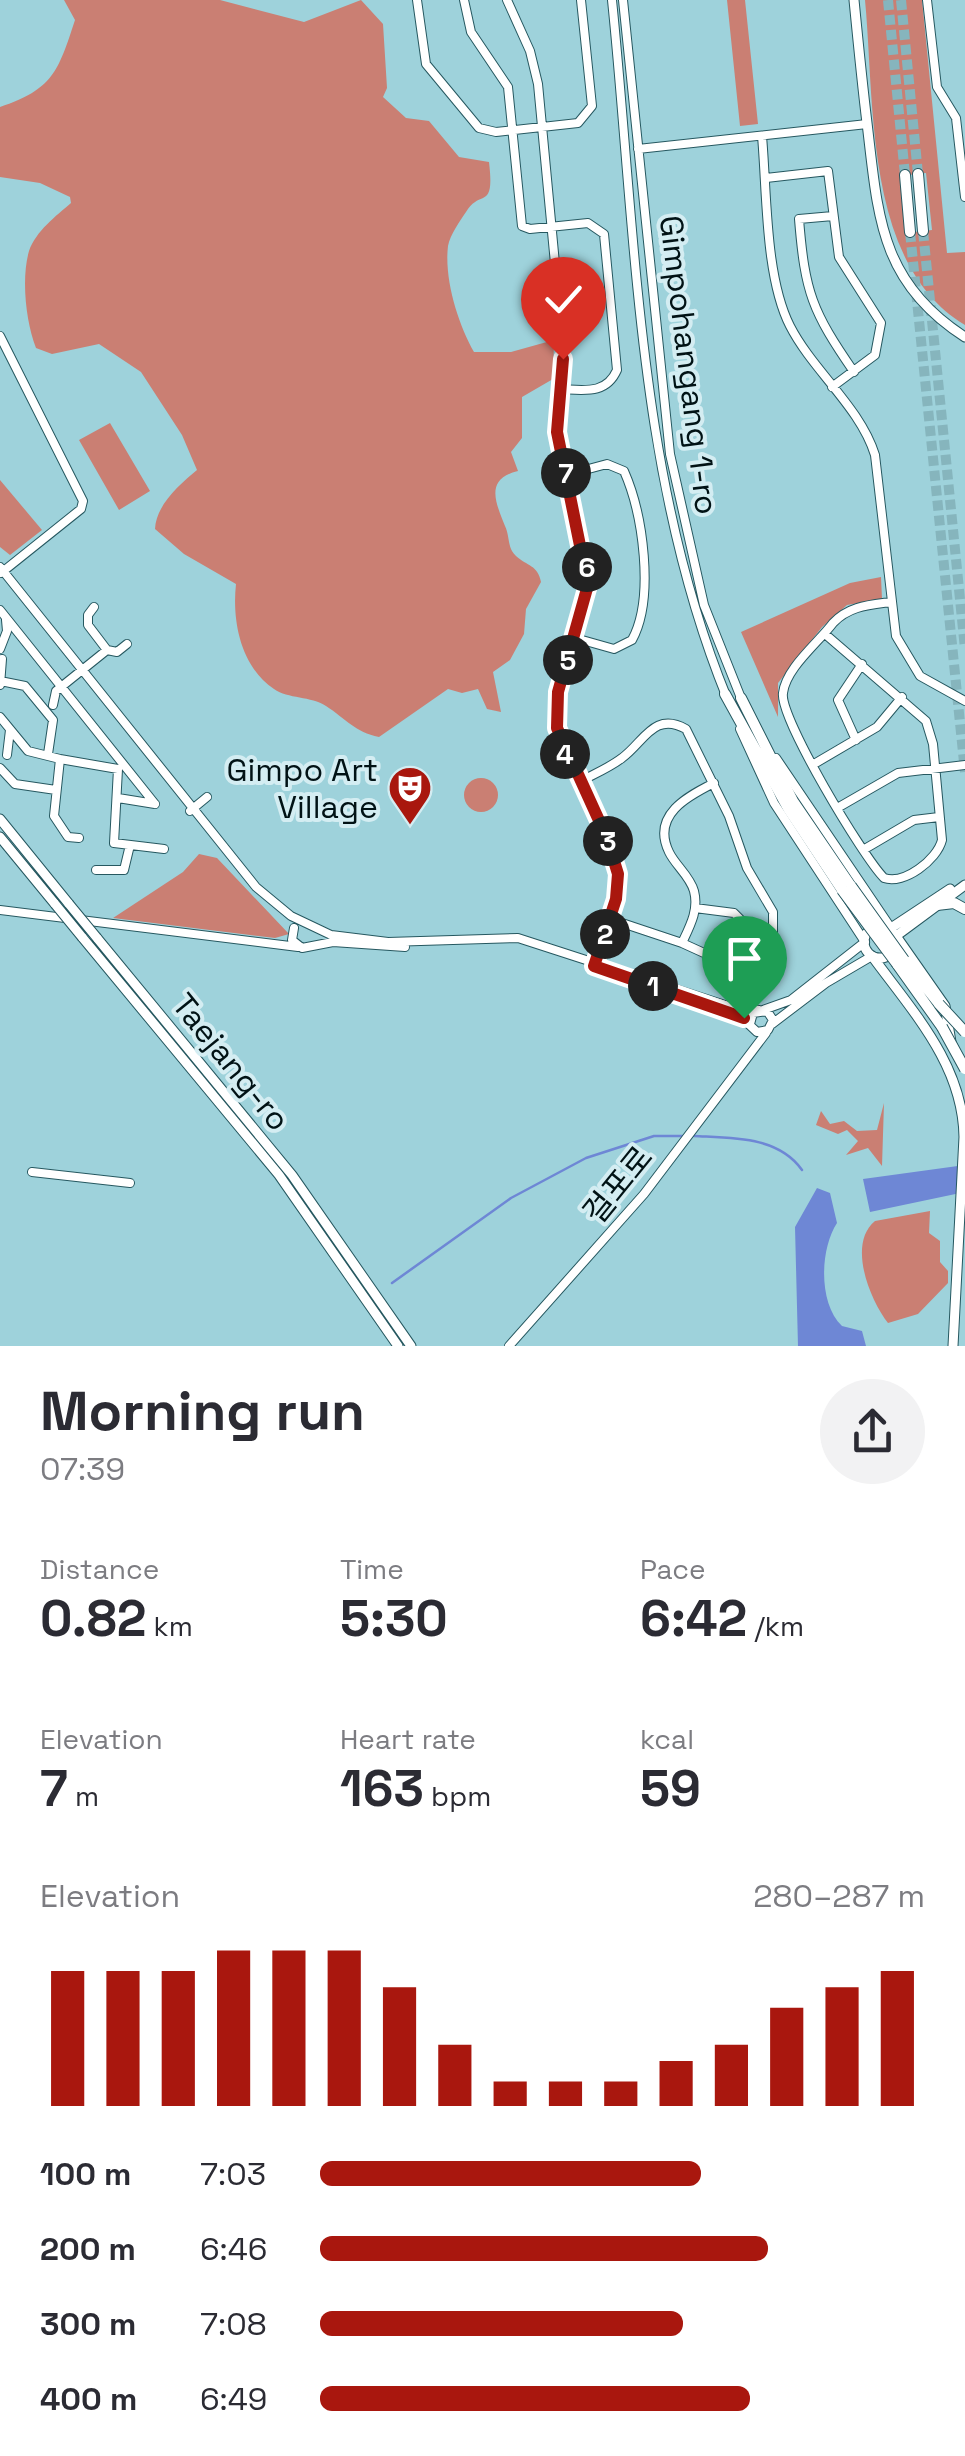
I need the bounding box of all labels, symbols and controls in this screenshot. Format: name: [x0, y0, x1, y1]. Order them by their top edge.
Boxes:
street label: Gimpohangang 1-ro: [651, 213, 727, 517]
pin: [521, 257, 606, 360]
icon: check: [536, 272, 591, 327]
pin: 7: [541, 448, 591, 498]
text: 7: [558, 455, 574, 491]
pin: 6: [562, 542, 612, 592]
text: 6: [578, 549, 596, 585]
pin: 5: [543, 635, 593, 685]
text: 5: [560, 642, 576, 678]
pin: 4: [540, 729, 590, 779]
text: 4: [556, 736, 574, 772]
place label: Gimpo Art Village: [226, 750, 378, 827]
theatre icon: Gimpo Art Village: [387, 765, 433, 826]
pin: 3: [583, 816, 633, 866]
text: 3: [599, 823, 617, 859]
pin: 2: [580, 909, 630, 959]
text: 2: [597, 916, 613, 952]
pin: [702, 916, 787, 1019]
icon: arrive: [717, 931, 772, 986]
pin: 1: [628, 961, 678, 1011]
text: 1: [647, 968, 659, 1004]
street label: Taejang-ro: [163, 985, 299, 1139]
street label: 걸포로: [575, 1138, 661, 1232]
text: Morning run: [40, 1376, 365, 1446]
button: share: [820, 1379, 925, 1484]
text: 07:39: [40, 1449, 125, 1489]
text: Distance: [40, 1551, 159, 1587]
text: Time: [340, 1551, 404, 1587]
text: Pace: [640, 1551, 706, 1587]
text: 0.82: [40, 1587, 146, 1651]
text: 5:30: [340, 1587, 448, 1651]
text: 6:42: [640, 1587, 747, 1651]
text: km: [146, 1608, 193, 1644]
text: /km: [747, 1608, 804, 1644]
text: Elevation: [40, 1721, 163, 1757]
text: Heart rate: [340, 1721, 476, 1757]
text: kcal: [640, 1721, 694, 1757]
text: 7: [40, 1757, 68, 1821]
text: 163: [340, 1757, 424, 1821]
text: 59: [640, 1757, 701, 1821]
text: m: [68, 1778, 99, 1814]
text: bpm: [424, 1778, 491, 1814]
text: Elevation: [40, 1876, 180, 1916]
text: 280–287 m: [753, 1876, 925, 1916]
text: 100 m: [40, 2154, 131, 2194]
text: 7:03: [200, 2154, 266, 2194]
text: 200 m: [40, 2229, 136, 2269]
text: 6:46: [200, 2229, 267, 2269]
text: 300 m: [40, 2304, 136, 2344]
text: 7:08: [200, 2304, 267, 2344]
text: 400 m: [40, 2379, 137, 2419]
text: 6:49: [200, 2379, 267, 2419]

